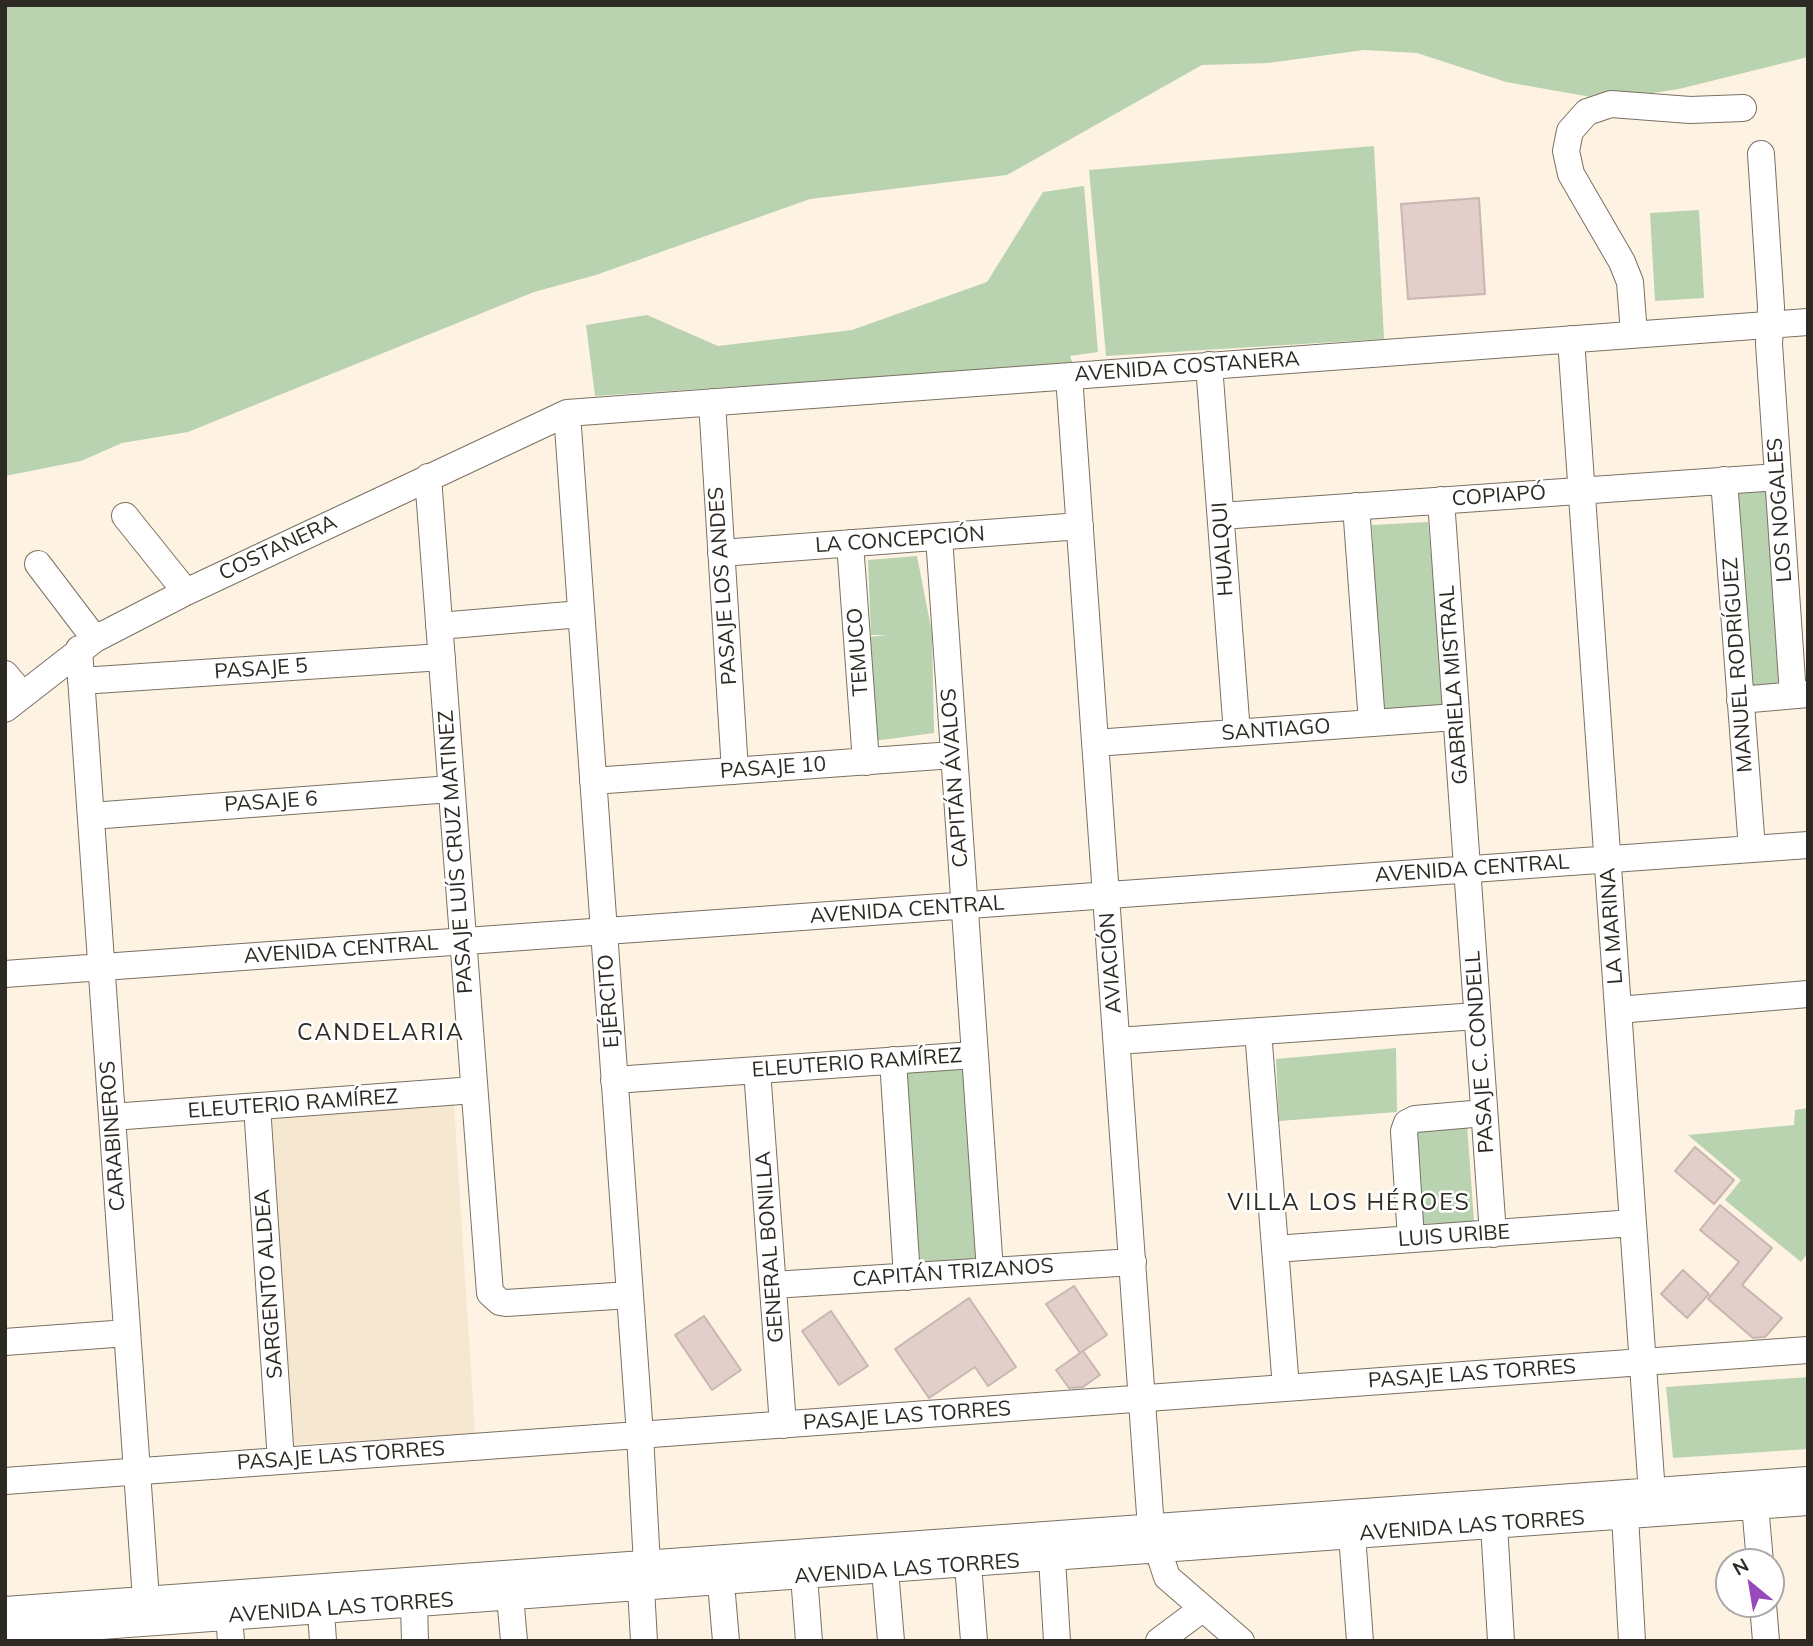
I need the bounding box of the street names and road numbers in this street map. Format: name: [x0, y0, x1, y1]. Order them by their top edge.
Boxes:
street label: AVENIDA COSTANERA: [1073, 347, 1301, 387]
street label: LOS NOGALES: [1762, 437, 1798, 583]
street label: COPIAPÓ: [1451, 480, 1547, 512]
street label: PASAJE LOS ANDES: [704, 486, 742, 686]
street label: HUALQUI: [1207, 501, 1239, 597]
street label: COSTANERA: [215, 510, 341, 586]
street label: LA CONCEPCIÓN: [814, 522, 986, 558]
street label: MANUEL RODRÍGUEZ: [1718, 557, 1758, 773]
street label: GABRIELA MISTRAL: [1434, 585, 1474, 785]
street label: TEMUCO: [842, 607, 874, 697]
street label: PASAJE 5: [213, 653, 309, 685]
street label: CAPITÁN ÁVALOS: [936, 688, 974, 868]
street label: PASAJE LUÍS CRUZ MATINEZ: [434, 709, 478, 995]
street label: SANTIAGO: [1221, 714, 1331, 746]
street label: PASAJE 10: [719, 752, 827, 784]
street label: PASAJE 6: [223, 786, 319, 818]
street label: AVENIDA CENTRAL: [1374, 850, 1570, 888]
street label: LA MARINA: [1595, 867, 1629, 985]
street label: AVENIDA CENTRAL: [809, 891, 1005, 929]
street label: AVIACIÓN: [1095, 912, 1127, 1014]
street label: AVENIDA CENTRAL: [243, 931, 439, 969]
street label: PASAJE C. CONDELL: [1460, 950, 1500, 1154]
street label: EJÉRCITO: [593, 953, 625, 1049]
street label: ELEUTERIO RAMÍREZ: [751, 1043, 963, 1083]
street label: CARABINEROS: [95, 1060, 131, 1212]
street label: ELEUTERIO RAMÍREZ: [187, 1084, 399, 1124]
street label: GENERAL BONILLA: [751, 1150, 789, 1344]
street label: SARGENTO ALDEA: [250, 1188, 288, 1380]
street label: LUIS URIBE: [1397, 1220, 1511, 1252]
street label: CAPITÁN TRIZANOS: [852, 1253, 1054, 1293]
street label: PASAJE LAS TORRES: [1367, 1354, 1577, 1394]
street label: PASAJE LAS TORRES: [802, 1396, 1012, 1436]
street label: PASAJE LAS TORRES: [236, 1436, 446, 1476]
street label: AVENIDA LAS TORRES: [1358, 1506, 1586, 1546]
street label: AVENIDA LAS TORRES: [793, 1549, 1021, 1589]
street label: AVENIDA LAS TORRES: [227, 1588, 455, 1628]

